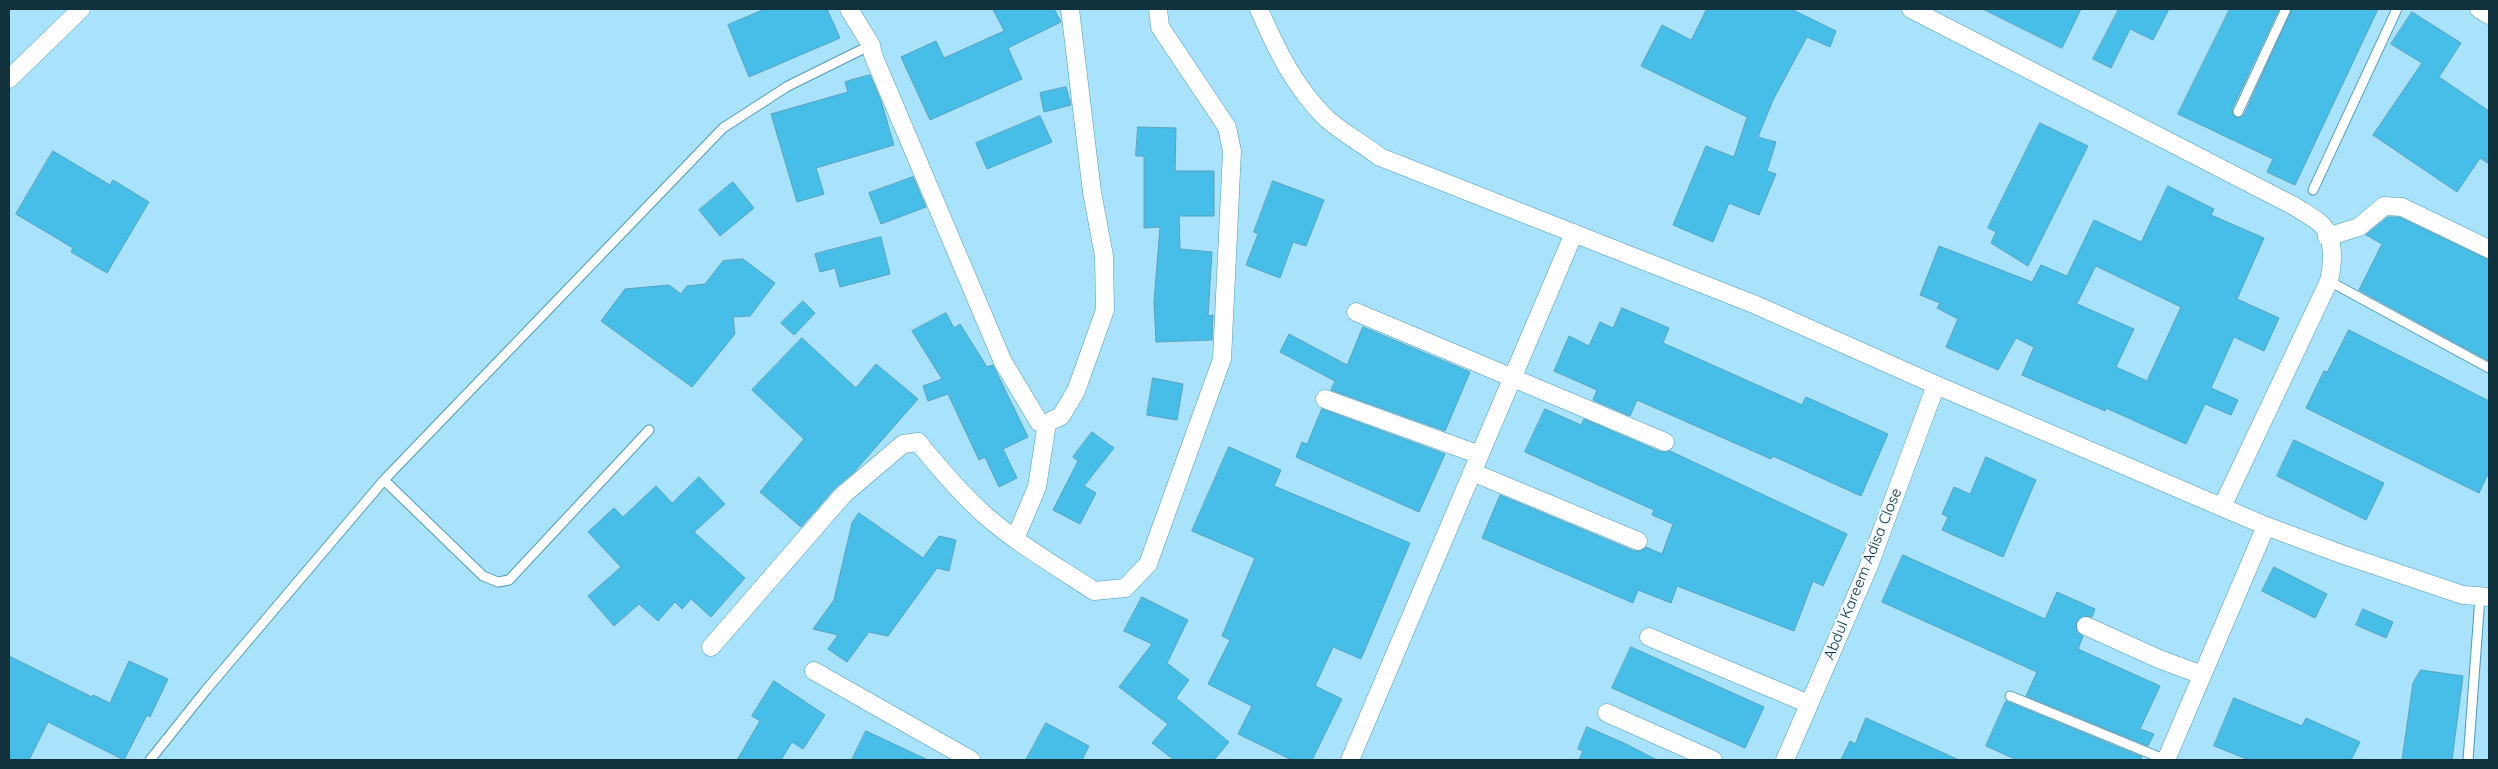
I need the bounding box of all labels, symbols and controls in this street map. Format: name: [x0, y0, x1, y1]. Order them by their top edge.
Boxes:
street label: Abdul Kareem Adisa Close: [1820, 486, 1906, 662]

